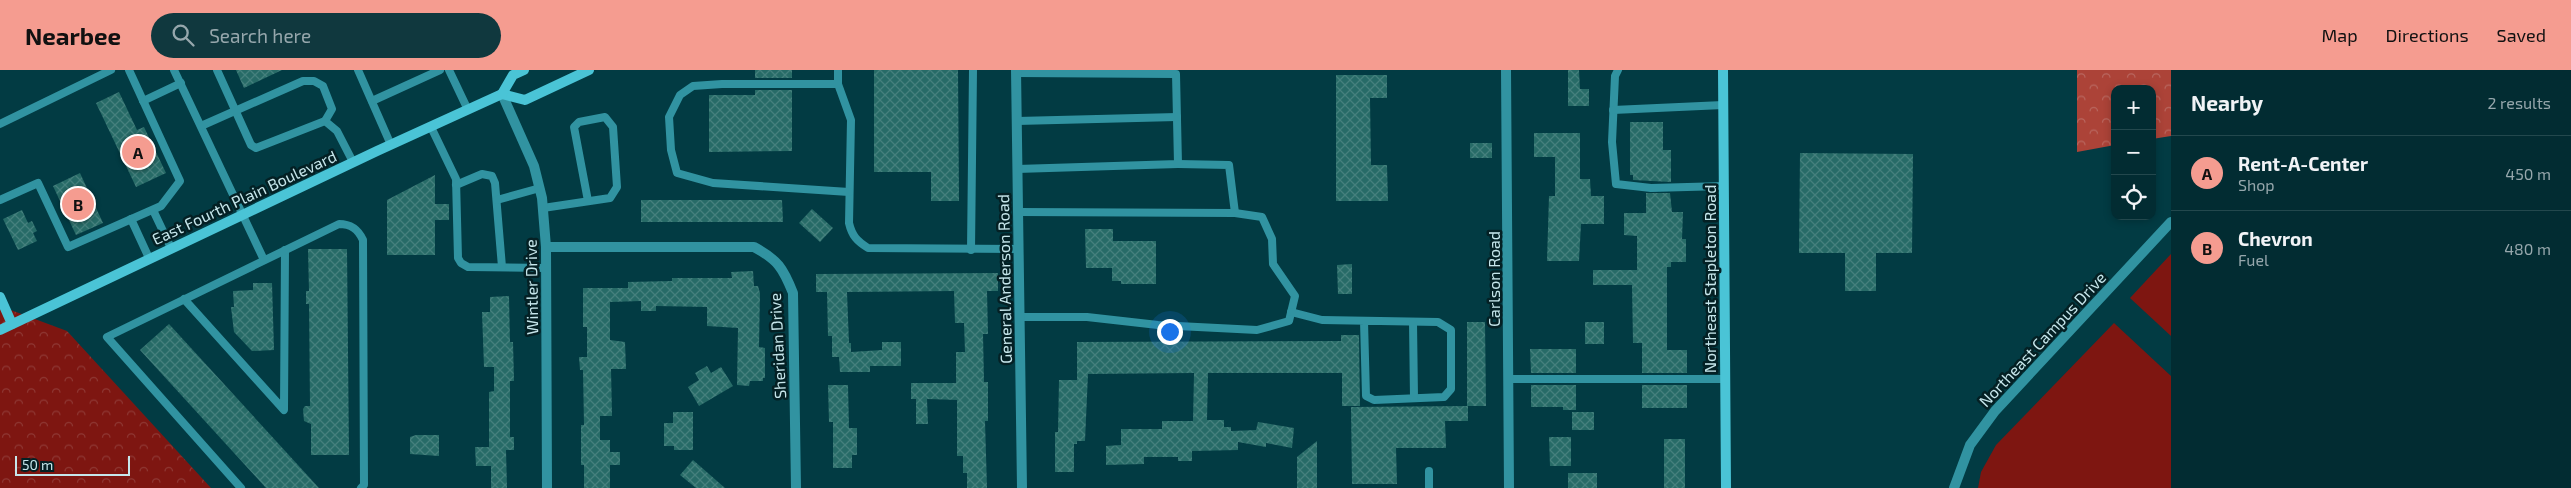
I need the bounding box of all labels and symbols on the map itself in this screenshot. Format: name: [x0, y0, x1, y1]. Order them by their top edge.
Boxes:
pin: A: [122, 133, 154, 171]
street label: East Fourth Plain Boulevard: [149, 146, 339, 248]
pin: B: [62, 185, 94, 223]
street label: Northeast Stapleton Road: [1700, 185, 1719, 373]
street label: General Anderson Road: [993, 194, 1015, 364]
street label: Carlson Road: [1484, 231, 1503, 327]
street label: Wintler Drive: [521, 239, 541, 335]
street label: Northeast Campus Drive: [1975, 268, 2109, 410]
street label: Sheridan Drive: [765, 293, 789, 399]
your location: [1157, 319, 1183, 345]
scale bar: [15, 453, 130, 476]

